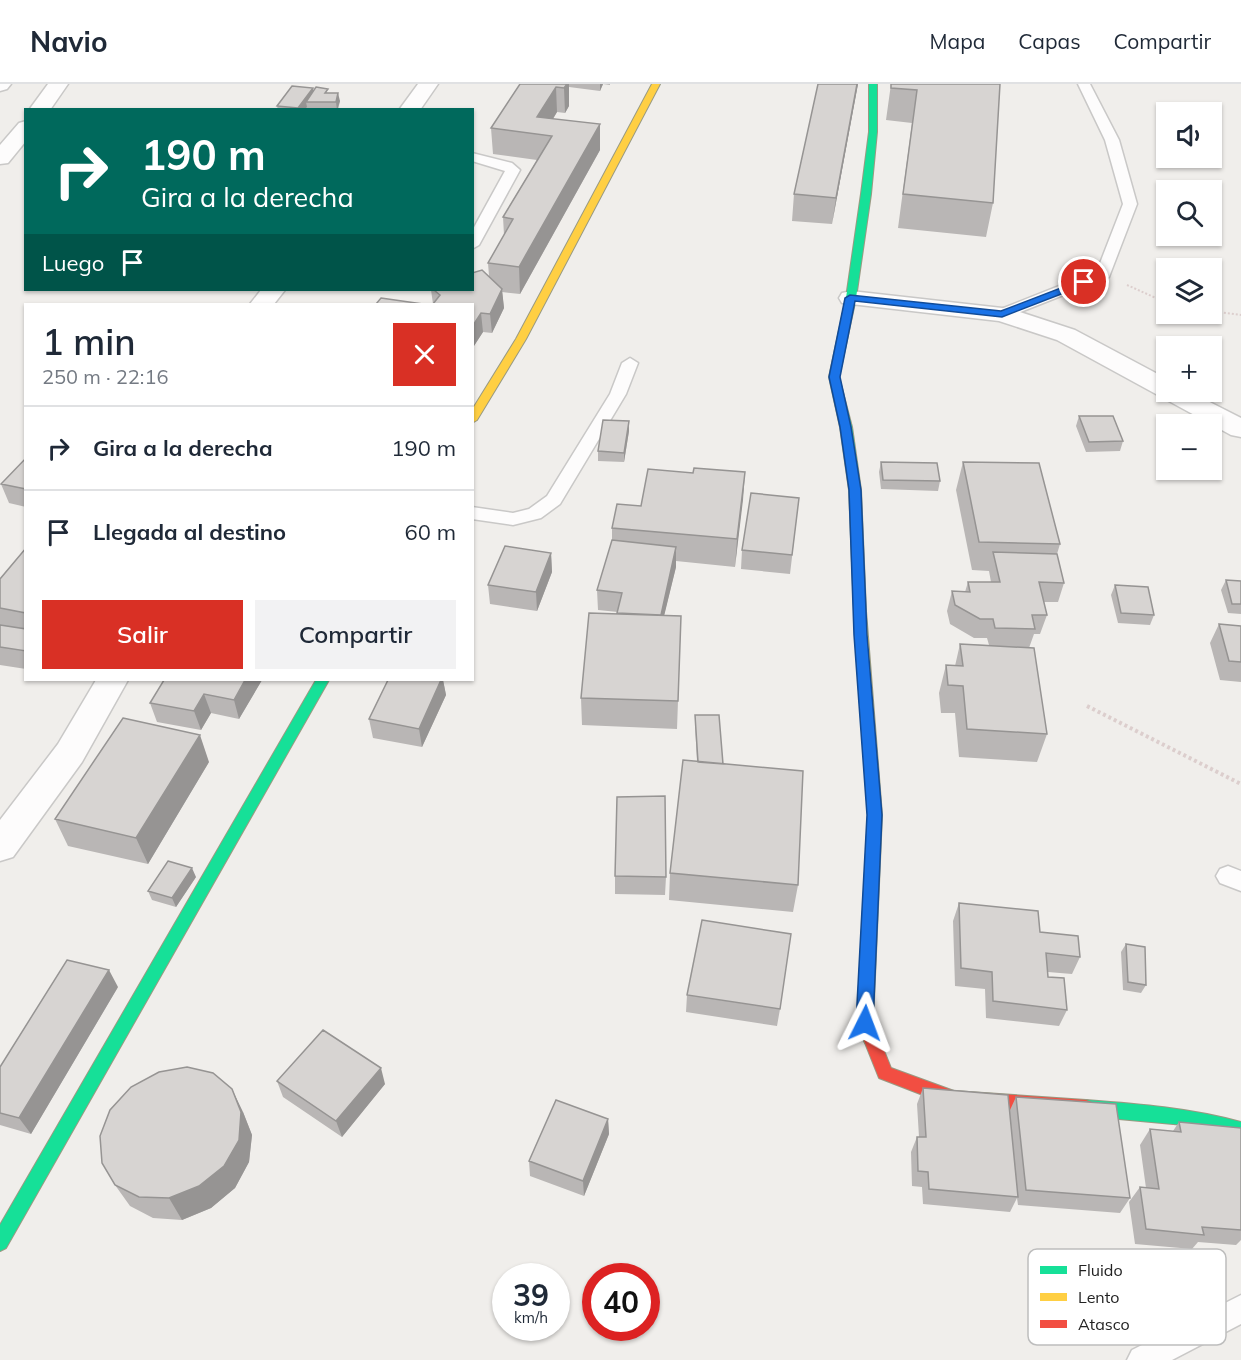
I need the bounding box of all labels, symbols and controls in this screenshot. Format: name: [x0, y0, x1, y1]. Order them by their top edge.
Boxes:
text: Navio: [30, 24, 107, 59]
text: Mapa: [930, 28, 985, 54]
text: Capas: [1018, 28, 1081, 54]
text: Compartir: [1114, 28, 1211, 54]
map controls: [1156, 102, 1222, 480]
button: sound: [1156, 102, 1222, 168]
text: 190 m: [141, 128, 266, 181]
icon: right: [42, 132, 120, 210]
text: Gira a la derecha: [141, 180, 354, 214]
button: search: [1156, 180, 1222, 246]
icon: arrive: [116, 246, 149, 279]
text: Luego: [42, 249, 104, 277]
pin: [1058, 256, 1109, 307]
button: layers: [1156, 258, 1222, 324]
icon: arrive: [1067, 265, 1100, 298]
text: 1 min: [42, 319, 136, 364]
button: close: [393, 323, 456, 386]
button: +: [1156, 336, 1222, 402]
text: 250 m · 22:16: [42, 364, 168, 389]
button: −: [1156, 414, 1222, 480]
icon: right: [42, 432, 75, 465]
text: Gira a la derecha: [93, 434, 273, 462]
text: 190 m: [391, 434, 456, 462]
icon: arrive: [42, 516, 75, 549]
text: Llegada al destino: [93, 518, 286, 546]
text: 60 m: [405, 518, 456, 546]
button: Salir: [42, 600, 243, 669]
button: Compartir: [255, 600, 456, 669]
position arrow: [833, 991, 897, 1055]
legend: [1028, 1249, 1226, 1345]
text: Fluido: [1078, 1260, 1123, 1280]
speed limit sign: 40: [582, 1263, 660, 1341]
text: 39: [513, 1276, 549, 1314]
text: Lento: [1078, 1287, 1119, 1307]
text: km/h: [514, 1308, 548, 1327]
text: Atasco: [1078, 1314, 1130, 1334]

